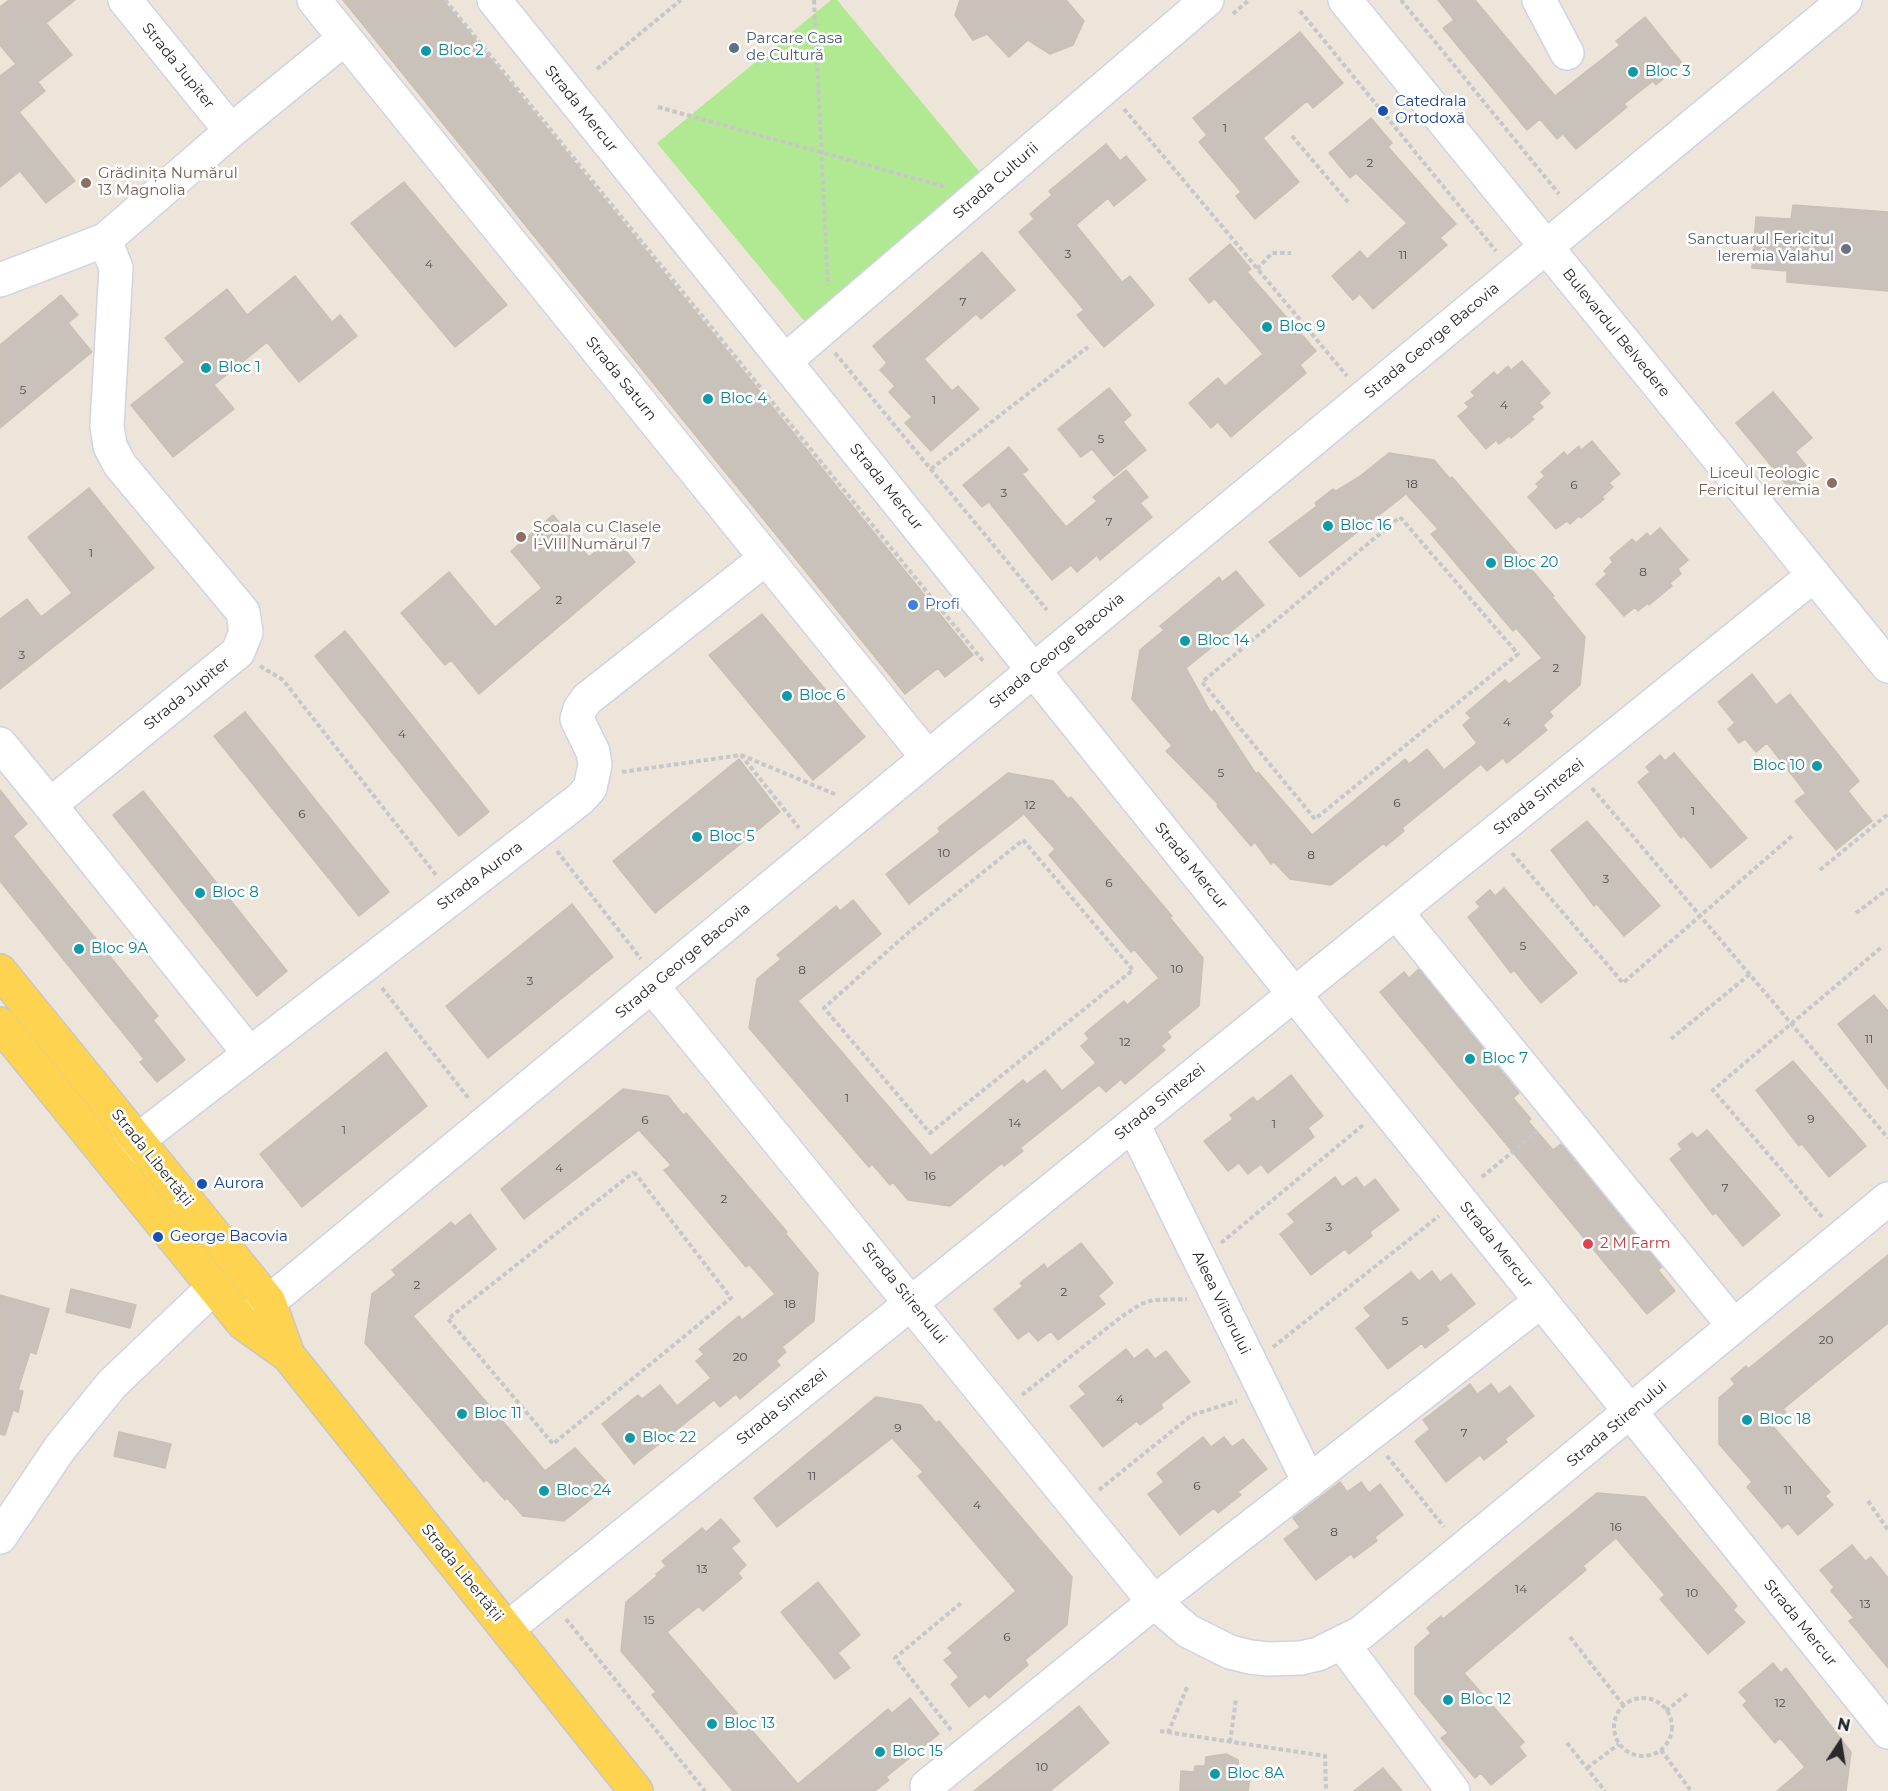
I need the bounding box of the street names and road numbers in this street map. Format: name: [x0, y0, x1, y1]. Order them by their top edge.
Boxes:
street label: Strada Jupiter: [138, 20, 218, 112]
street label: Strada Mercur: [541, 62, 621, 156]
street label: Strada Culturii: [950, 139, 1042, 223]
street label: Bulevardul Belvedere: [1558, 265, 1674, 401]
street label: Strada George Bacovia: [1361, 279, 1503, 403]
street label: Strada Saturn: [582, 333, 660, 425]
street label: Strada Mercur: [846, 440, 926, 534]
street label: Strada George Bacovia: [986, 589, 1128, 713]
street label: Strada Jupiter: [141, 654, 233, 734]
street label: Strada Sintezei: [1490, 755, 1588, 839]
street label: Strada Mercur: [1151, 819, 1231, 913]
street label: Strada Aurora: [434, 838, 526, 914]
street label: Strada George Bacovia: [612, 899, 754, 1023]
street label: Strada Sintezei: [1111, 1060, 1209, 1144]
street label: Strada Libertății: [107, 1106, 197, 1210]
street label: Strada Mercur: [1456, 1198, 1536, 1292]
street label: Strada Stirenului: [858, 1239, 950, 1347]
street label: Aleea Viitorului: [1188, 1248, 1254, 1358]
street label: Strada Sintezei: [733, 1365, 831, 1449]
street label: Strada Stirenului: [1563, 1377, 1671, 1471]
street label: Strada Libertății: [417, 1521, 507, 1625]
street label: Strada Mercur: [1760, 1576, 1840, 1670]

